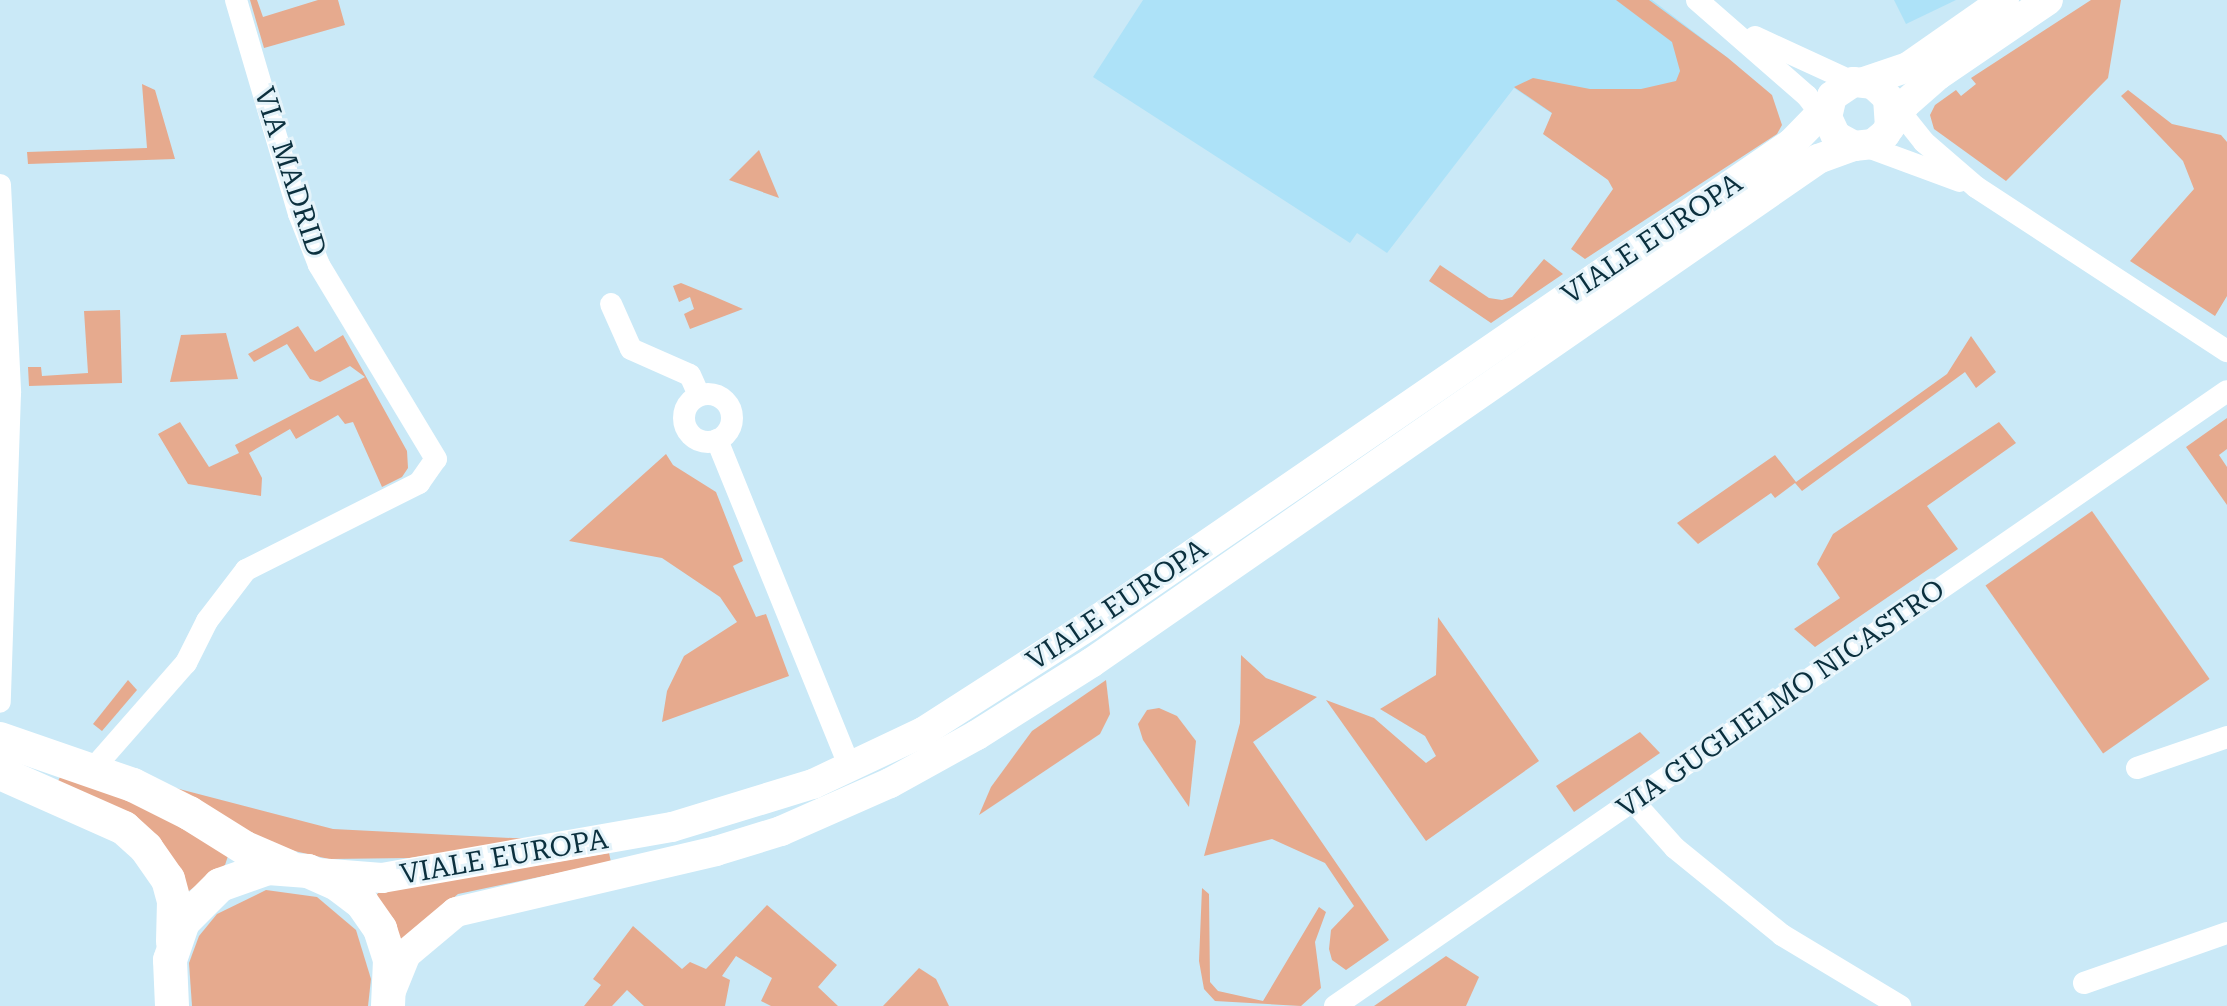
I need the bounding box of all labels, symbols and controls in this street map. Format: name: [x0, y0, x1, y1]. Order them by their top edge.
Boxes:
street label: VIA MADRID: [247, 83, 333, 261]
street label: VIALE EUROPA: [1555, 166, 1749, 312]
street label: VIALE EUROPA: [1020, 532, 1214, 678]
street label: VIA GUGLIELMO NICASTRO: [1611, 573, 1951, 825]
street label: VIALE EUROPA: [397, 822, 611, 892]

